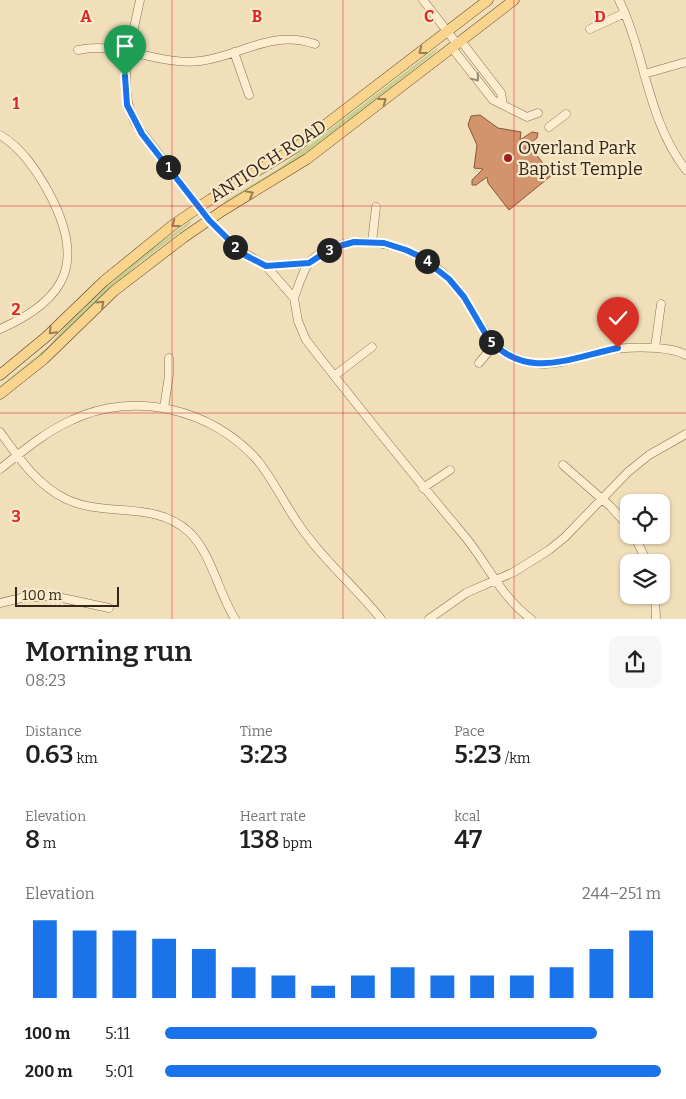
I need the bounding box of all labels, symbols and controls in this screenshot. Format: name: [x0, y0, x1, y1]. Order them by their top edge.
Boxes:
text: A: [80, 7, 92, 26]
text: B: [252, 7, 262, 26]
text: C: [424, 7, 434, 26]
text: D: [594, 7, 606, 26]
pin: [104, 25, 146, 76]
icon: arrive: [111, 32, 139, 60]
one-way arrow: [418, 45, 428, 54]
one-way arrow: [470, 72, 478, 81]
text: 1: [13, 94, 20, 113]
one-way arrow: [377, 98, 387, 107]
street label: ANTIOCH ROAD: [205, 115, 331, 207]
place label: Overland Park Baptist Temple: [518, 137, 643, 180]
marker: Overland Park Baptist Temple: [502, 152, 514, 164]
pin: 1: [156, 154, 180, 180]
text: 1: [165, 159, 172, 176]
one-way arrow: [245, 191, 254, 201]
one-way arrow: [172, 219, 181, 227]
pin: 2: [222, 234, 248, 260]
pin: 3: [316, 238, 342, 262]
text: 2: [232, 239, 239, 256]
text: 3: [325, 242, 334, 259]
pin: 4: [414, 248, 440, 274]
text: 4: [423, 253, 432, 270]
pin: [597, 297, 639, 348]
text: 2: [11, 300, 21, 319]
one-way arrow: [96, 301, 105, 310]
icon: check: [604, 304, 632, 332]
one-way arrow: [49, 325, 58, 334]
pin: 5: [478, 330, 504, 354]
text: 5: [488, 334, 495, 351]
map controls: [620, 494, 670, 604]
button: locate: [620, 494, 670, 544]
text: 3: [11, 507, 21, 526]
button: layers: [620, 554, 670, 604]
scale bar: [15, 584, 119, 607]
text: 100 m: [22, 587, 62, 604]
text: Morning run: [25, 635, 192, 668]
button: share: [609, 636, 661, 688]
text: 08:23: [25, 671, 66, 690]
text: Distance: [25, 723, 82, 740]
text: Time: [240, 723, 273, 740]
text: Pace: [454, 723, 485, 740]
text: 0.63: [25, 740, 74, 770]
text: 3:23: [240, 740, 288, 770]
text: 5:23: [454, 740, 502, 770]
text: km: [74, 750, 98, 767]
text: /km: [502, 750, 530, 767]
text: Elevation: [25, 808, 86, 825]
text: Heart rate: [240, 808, 306, 825]
text: kcal: [454, 808, 480, 825]
text: 8: [25, 825, 40, 855]
text: 138: [240, 825, 280, 855]
text: 47: [454, 825, 482, 855]
text: m: [40, 835, 56, 852]
text: bpm: [280, 835, 312, 852]
text: Elevation: [25, 884, 95, 903]
text: 244–251 m: [582, 884, 661, 903]
text: 100 m: [25, 1024, 70, 1043]
text: 5:11: [105, 1024, 130, 1043]
text: 200 m: [25, 1062, 72, 1081]
text: 5:01: [105, 1062, 134, 1081]

